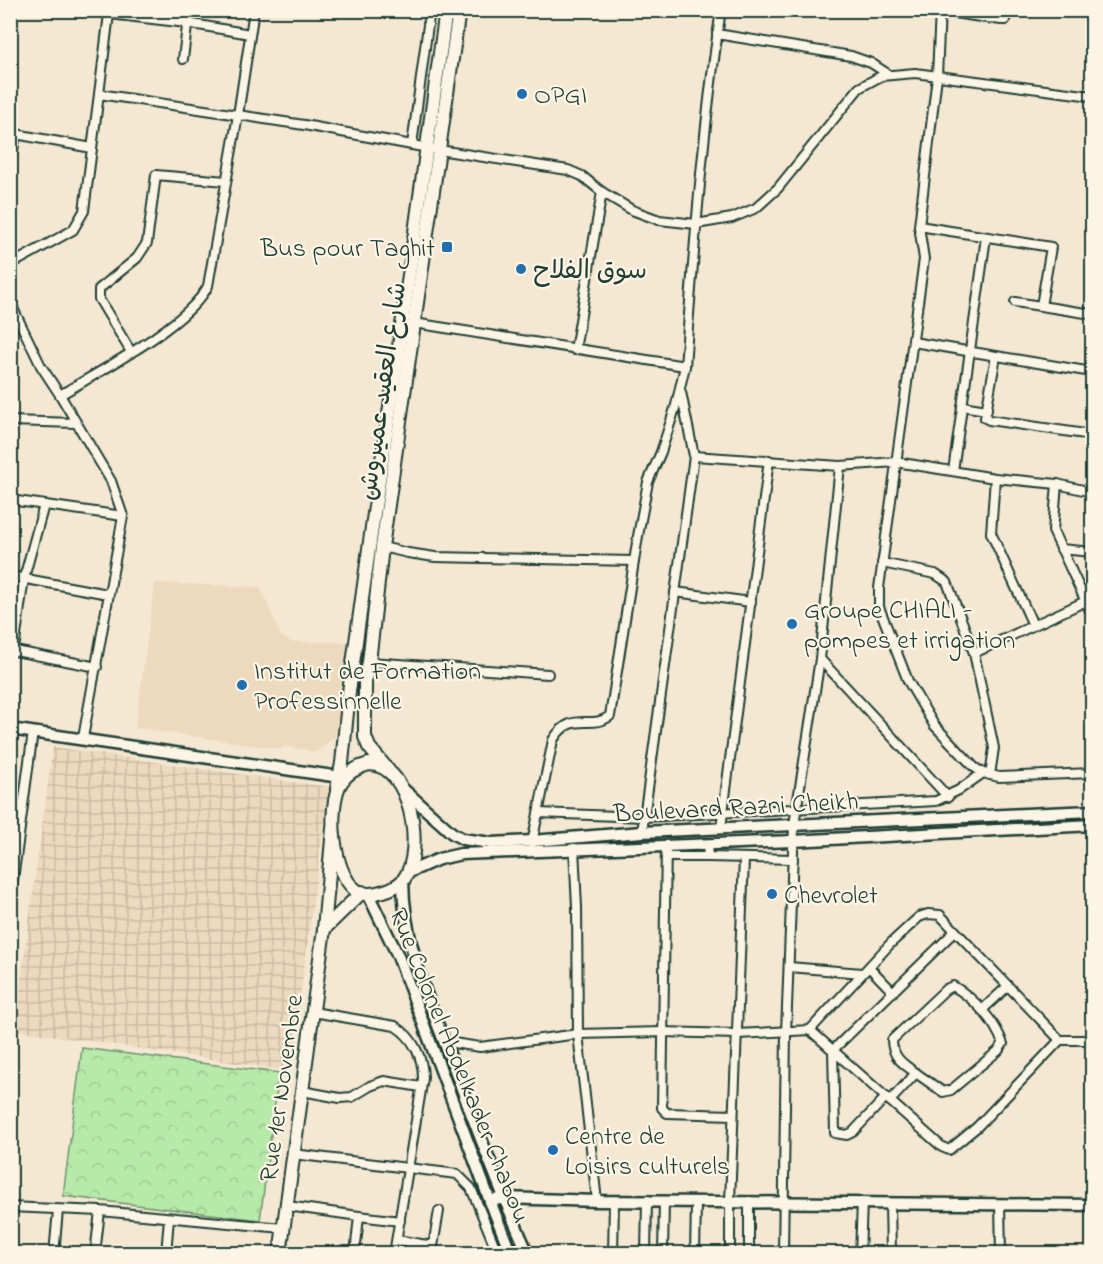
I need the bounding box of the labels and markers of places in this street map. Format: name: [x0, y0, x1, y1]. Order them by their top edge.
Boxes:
place label: OPGI: [534, 78, 587, 116]
marker: OPGI: [515, 87, 529, 101]
place label: Bus pour Taghit: [260, 231, 435, 269]
marker: Bus pour Taghit: [440, 240, 454, 254]
place label: سوق الفلاح: [533, 253, 647, 291]
marker: سوق الفلاح: [514, 262, 528, 276]
place label: Groupe CHIALI - pompes et irrigation: [804, 593, 1015, 661]
marker: Groupe CHIALI - pompes et irrigation: [785, 617, 799, 631]
place label: Institut de Formation Professinnelle: [254, 654, 481, 722]
marker: Institut de Formation Professinnelle: [235, 678, 249, 692]
place label: Chevrolet: [784, 878, 878, 916]
marker: Chevrolet: [765, 887, 779, 901]
place label: Centre de Loisirs culturels: [565, 1119, 730, 1187]
marker: Centre de Loisirs culturels: [546, 1143, 560, 1157]

